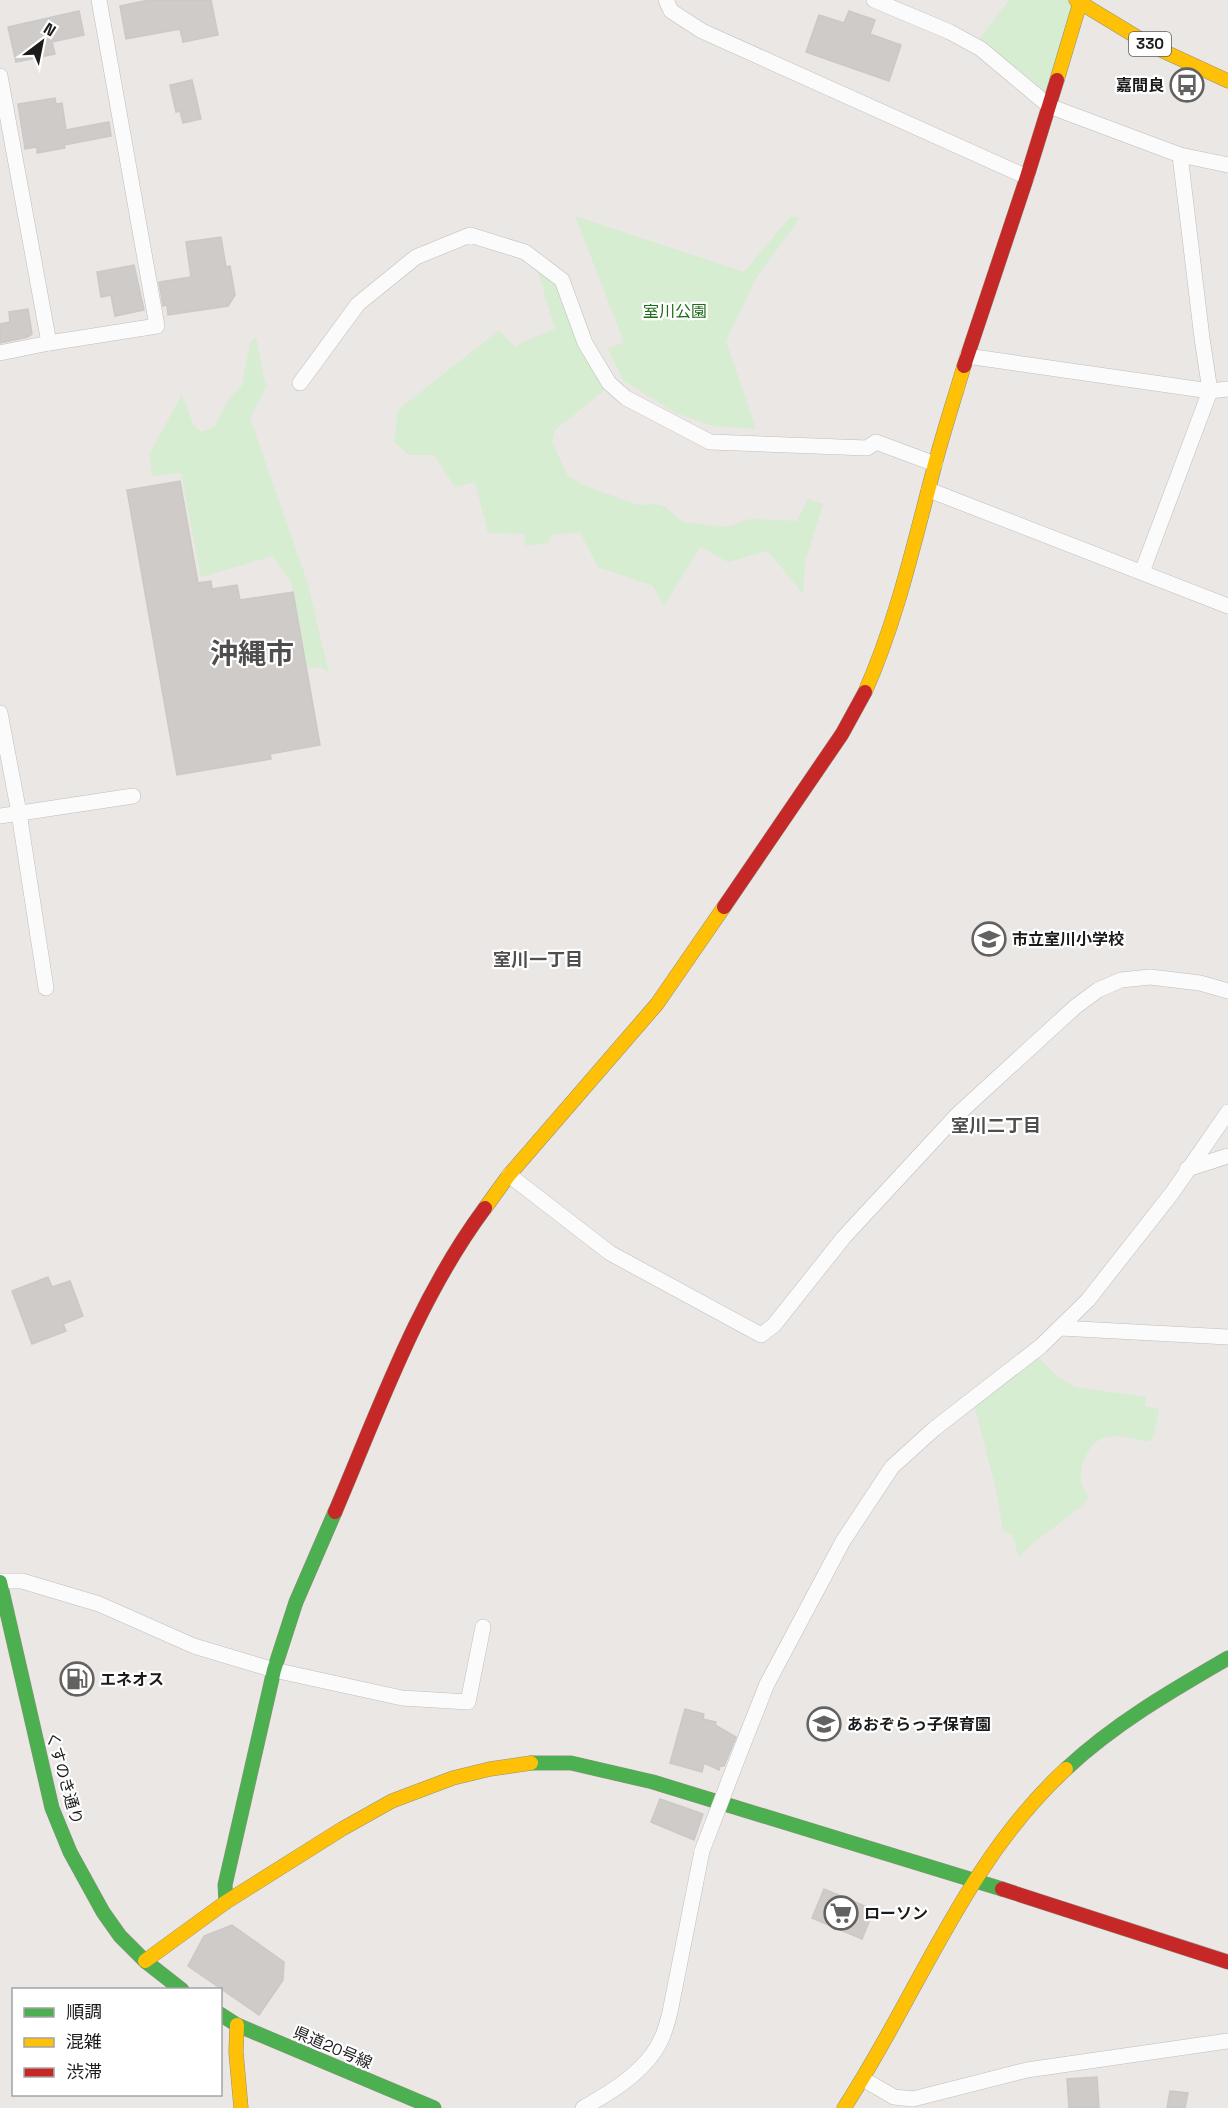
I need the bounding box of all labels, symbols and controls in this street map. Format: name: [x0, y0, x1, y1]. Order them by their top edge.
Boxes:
north arrow: [12, 12, 72, 72]
text: N: [40, 18, 60, 41]
road number: 330: [1129, 32, 1171, 56]
bus stop icon: 嘉間良: [1169, 67, 1205, 103]
place label: 嘉間良: [1116, 75, 1164, 96]
park label: 室川公園: [643, 301, 707, 322]
district label: 沖縄市: [210, 635, 294, 671]
school or university icon: 市立室川小学校: [971, 921, 1007, 957]
place label: 市立室川小学校: [1012, 929, 1124, 950]
district label: 室川一丁目: [493, 948, 583, 971]
district label: 室川二丁目: [951, 1114, 1041, 1137]
fuel station icon: エネオス: [59, 1661, 95, 1697]
place label: エネオス: [100, 1669, 164, 1690]
school or university icon: あおぞらっ子保育園: [806, 1706, 842, 1742]
place label: あおぞらっ子保育園: [847, 1714, 991, 1735]
street label: くすのき通り: [41, 1729, 88, 1827]
supermarket icon: ローソン: [823, 1895, 859, 1931]
place label: ローソン: [864, 1903, 928, 1924]
legend: [12, 1988, 222, 2096]
text: 順調: [66, 2000, 102, 2023]
street label: 県道20号線: [290, 2021, 376, 2074]
text: 混雑: [66, 2030, 102, 2053]
text: 渋滞: [66, 2060, 102, 2083]

